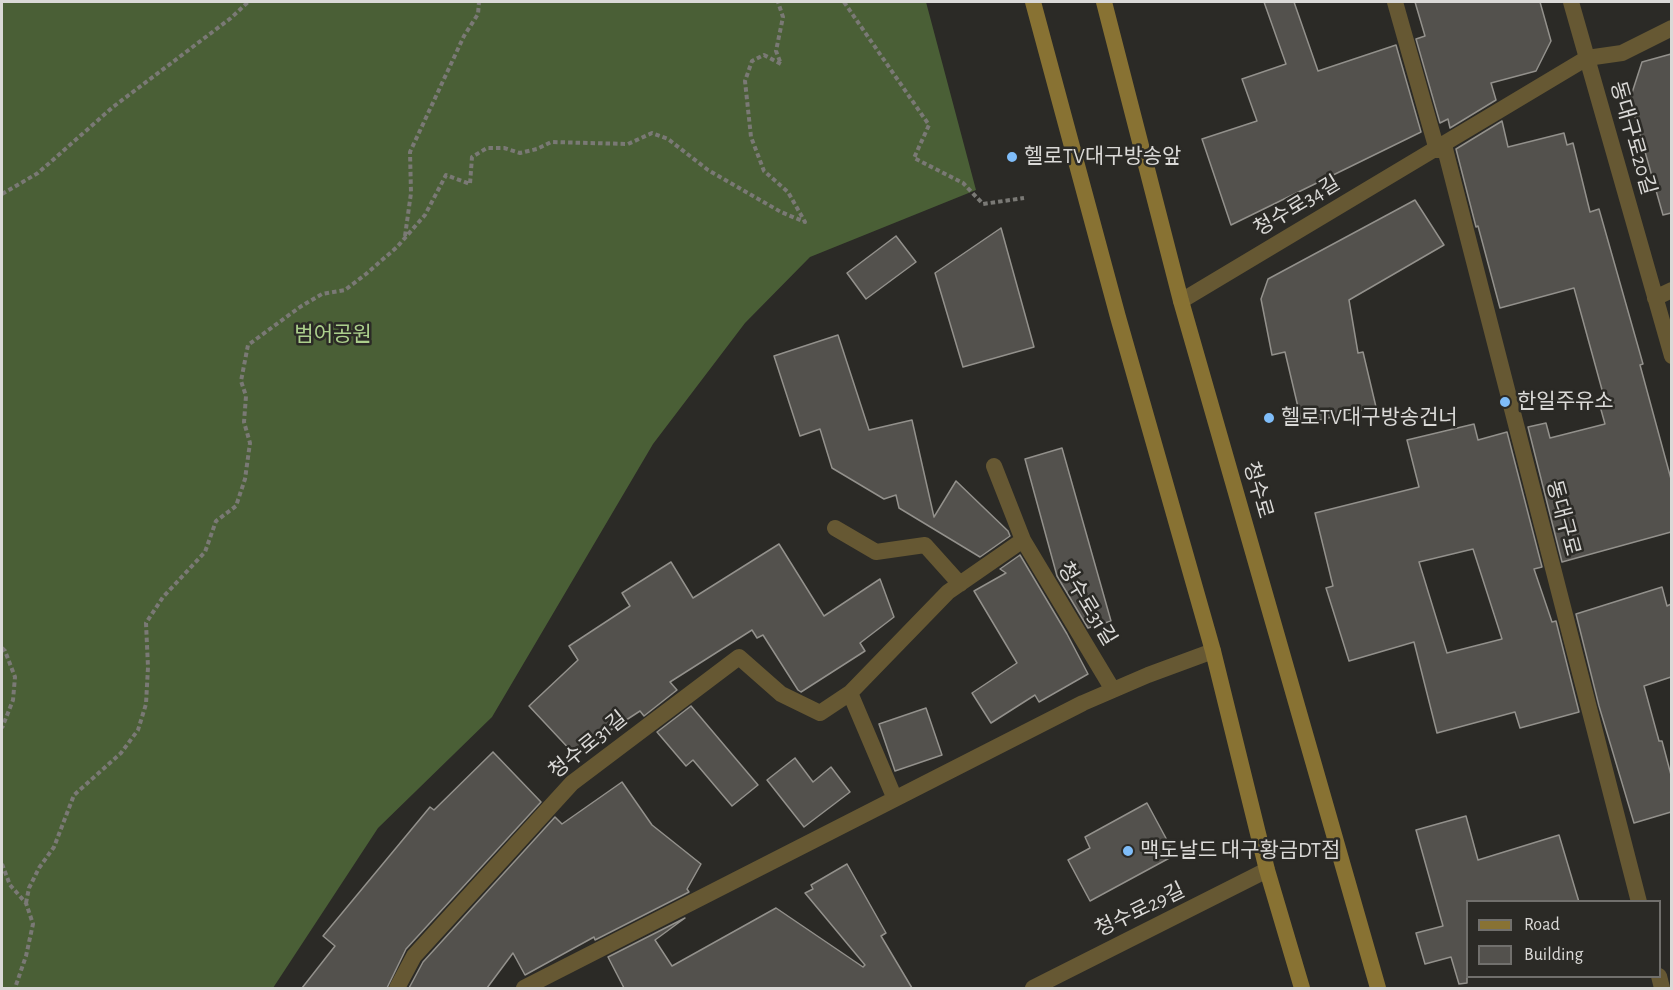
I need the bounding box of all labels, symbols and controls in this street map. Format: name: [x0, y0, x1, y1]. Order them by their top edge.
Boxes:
street label: 동대구로20길: [1605, 78, 1661, 198]
place label: 헬로TV대구방송앞: [1024, 144, 1181, 170]
marker: 헬로TV대구방송앞: [1005, 150, 1019, 164]
street label: 청수로34길: [1249, 170, 1345, 242]
park label: 범어공원: [294, 322, 372, 348]
place label: 한일주유소: [1517, 389, 1614, 415]
marker: 한일주유소: [1498, 395, 1512, 409]
place label: 헬로TV대구방송건너: [1281, 405, 1458, 431]
marker: 헬로TV대구방송건너: [1262, 411, 1276, 425]
street label: 청수로: [1238, 459, 1278, 521]
street label: 동대구로: [1541, 477, 1585, 559]
street label: 청수로31길: [1052, 558, 1122, 650]
street label: 청수로31길: [544, 706, 632, 784]
place label: 맥도날드 대구황금DT점: [1140, 838, 1340, 864]
marker: 맥도날드 대구황금DT점: [1121, 844, 1135, 858]
street label: 청수로29길: [1091, 877, 1189, 943]
legend: [1466, 900, 1661, 978]
text: Road: [1524, 916, 1560, 934]
text: Building: [1524, 946, 1583, 964]

